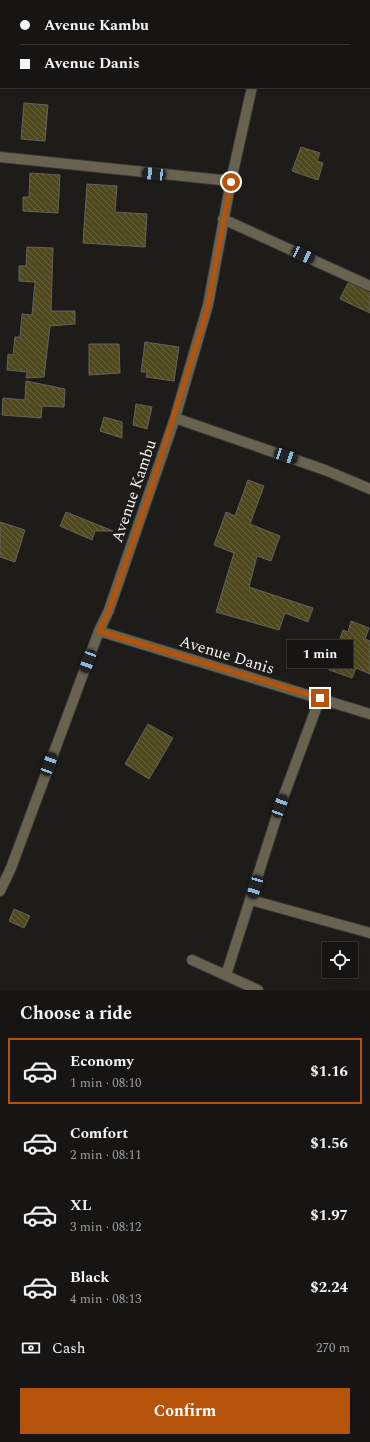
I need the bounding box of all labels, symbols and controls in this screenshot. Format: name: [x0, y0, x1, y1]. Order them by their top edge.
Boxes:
text: Avenue Kambu: [44, 14, 149, 37]
text: Avenue Danis: [44, 52, 139, 75]
car: [141, 167, 167, 181]
route start: [222, 173, 240, 191]
car: [290, 244, 316, 266]
street label: Avenue Kambu: [105, 436, 163, 546]
car: [273, 447, 299, 465]
street label: Avenue Danis: [177, 629, 277, 681]
callout: 1 min: [287, 640, 353, 668]
text: 1 min: [303, 644, 337, 664]
car: [78, 648, 98, 674]
route end: [311, 689, 329, 707]
car: [39, 751, 59, 777]
car: [270, 793, 290, 819]
car: [246, 874, 264, 900]
map controls: [322, 942, 358, 978]
button: locate: [322, 942, 358, 978]
text: Choose a ride: [20, 1000, 132, 1027]
text: Economy: [70, 1050, 134, 1073]
icon: car: [22, 1053, 58, 1089]
text: $1.16: [310, 1060, 348, 1083]
text: 1 min · 08:10: [70, 1073, 142, 1093]
text: Comfort: [70, 1122, 128, 1145]
icon: car: [22, 1125, 58, 1161]
text: $1.56: [310, 1132, 348, 1155]
text: 2 min · 08:11: [70, 1145, 142, 1165]
text: XL: [70, 1194, 91, 1217]
icon: car: [22, 1197, 58, 1233]
text: $1.97: [310, 1204, 348, 1227]
text: 3 min · 08:12: [70, 1217, 142, 1237]
text: Black: [70, 1266, 109, 1289]
icon: car: [22, 1269, 58, 1305]
text: $2.24: [310, 1276, 348, 1299]
text: 4 min · 08:13: [70, 1289, 142, 1309]
icon: cash: [20, 1337, 42, 1359]
text: Cash: [52, 1337, 85, 1360]
text: 270 m: [316, 1338, 350, 1358]
button: Confirm: [20, 1388, 350, 1434]

